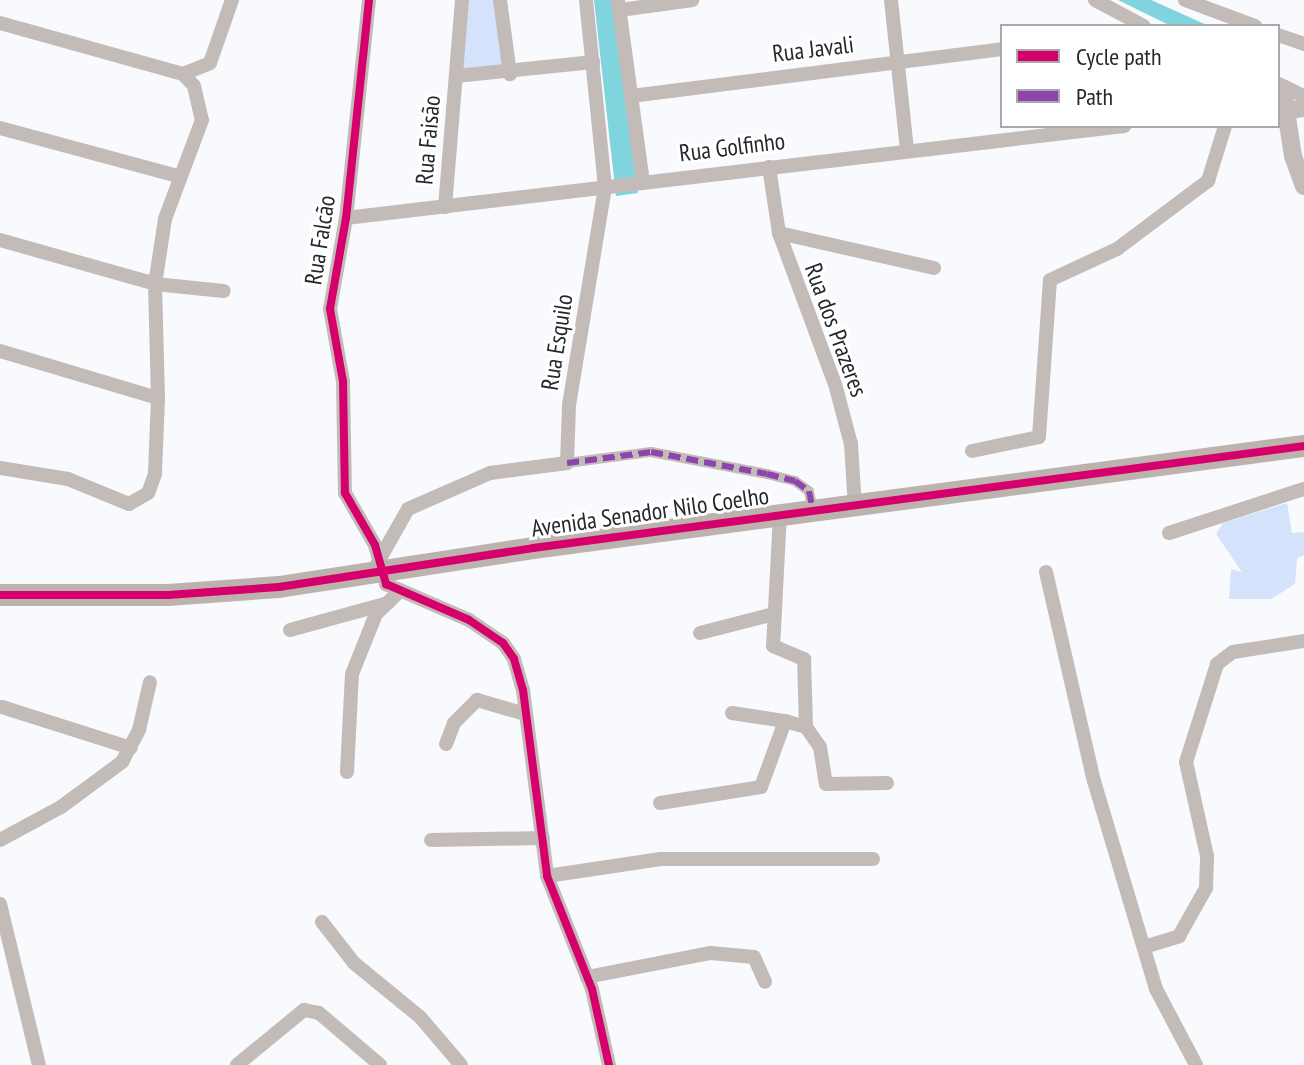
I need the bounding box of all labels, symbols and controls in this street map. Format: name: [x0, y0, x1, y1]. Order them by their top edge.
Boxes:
legend: [1000, 24, 1280, 128]
street label: Rua Javali: [771, 30, 855, 68]
text: Cycle path: [1076, 41, 1162, 72]
text: Path: [1076, 81, 1113, 112]
street label: Rua Faisão: [410, 94, 446, 186]
street label: Rua Golfinho: [677, 126, 787, 168]
street label: Rua Falcão: [299, 193, 341, 287]
street label: Rua dos Prazeres: [799, 259, 873, 401]
street label: Rua Esquilo: [535, 292, 579, 392]
street label: Avenida Senador Nilo Coelho: [529, 481, 771, 543]

